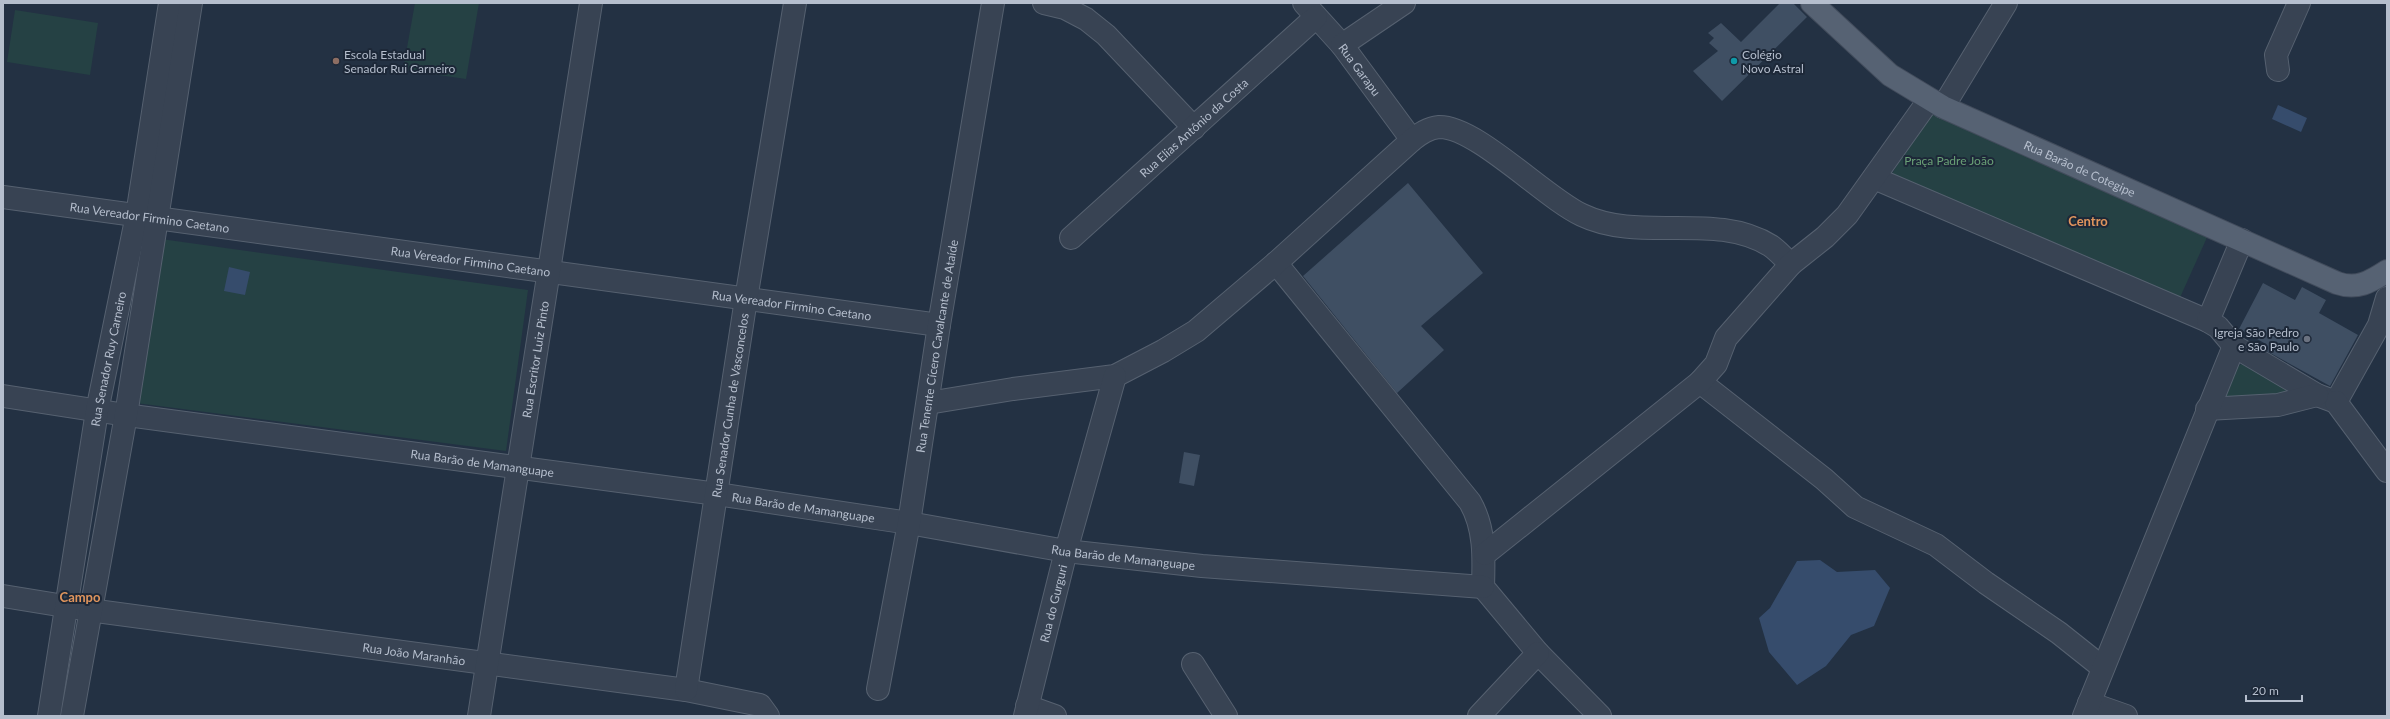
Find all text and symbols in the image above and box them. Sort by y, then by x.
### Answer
street label: Rua Garapu [1336,40,1384,99]
place label: Escola Estadual Senador Rui Carneiro [344,47,455,76]
place label: Colégio Novo Astral [1742,47,1804,76]
marker: Escola Estadual Senador Rui Carneiro [331,56,341,66]
marker: Colégio Novo Astral [1729,56,1739,66]
street label: Rua Elias Antônio da Costa [1136,75,1251,180]
street label: Rua Barão de Cotegipe [2022,137,2138,200]
park label: Praça Padre João [1904,153,1994,168]
street label: Rua Vereador Firmino Caetano [69,199,231,235]
district label: Centro [2068,213,2108,229]
street label: Rua Tenente Cícero Cavalcante de Ataíde [912,238,961,454]
street label: Rua Vereador Firmino Caetano [390,243,552,279]
street label: Rua Vereador Firmino Caetano [711,287,873,323]
street label: Rua Senador Ruy Carneiro [87,290,129,427]
street label: Rua Escritor Luiz Pinto [518,300,552,419]
street label: Rua Senador Cunha de Vasconcelos [708,312,751,499]
place label: Igreja São Pedro e São Paulo [2214,325,2299,354]
marker: Igreja São Pedro e São Paulo [2302,334,2312,344]
street label: Rua Barão de Mamanguape [410,446,555,480]
street label: Rua Barão de Mamanguape [731,489,876,525]
street label: Rua Barão de Mamanguape [1050,541,1196,573]
street label: Rua do Gurguri [1036,563,1070,644]
district label: Campo [60,589,101,605]
street label: Rua João Maranhão [362,639,466,668]
scale bar [2246,677,2302,703]
text: 20 m [2252,683,2279,698]

